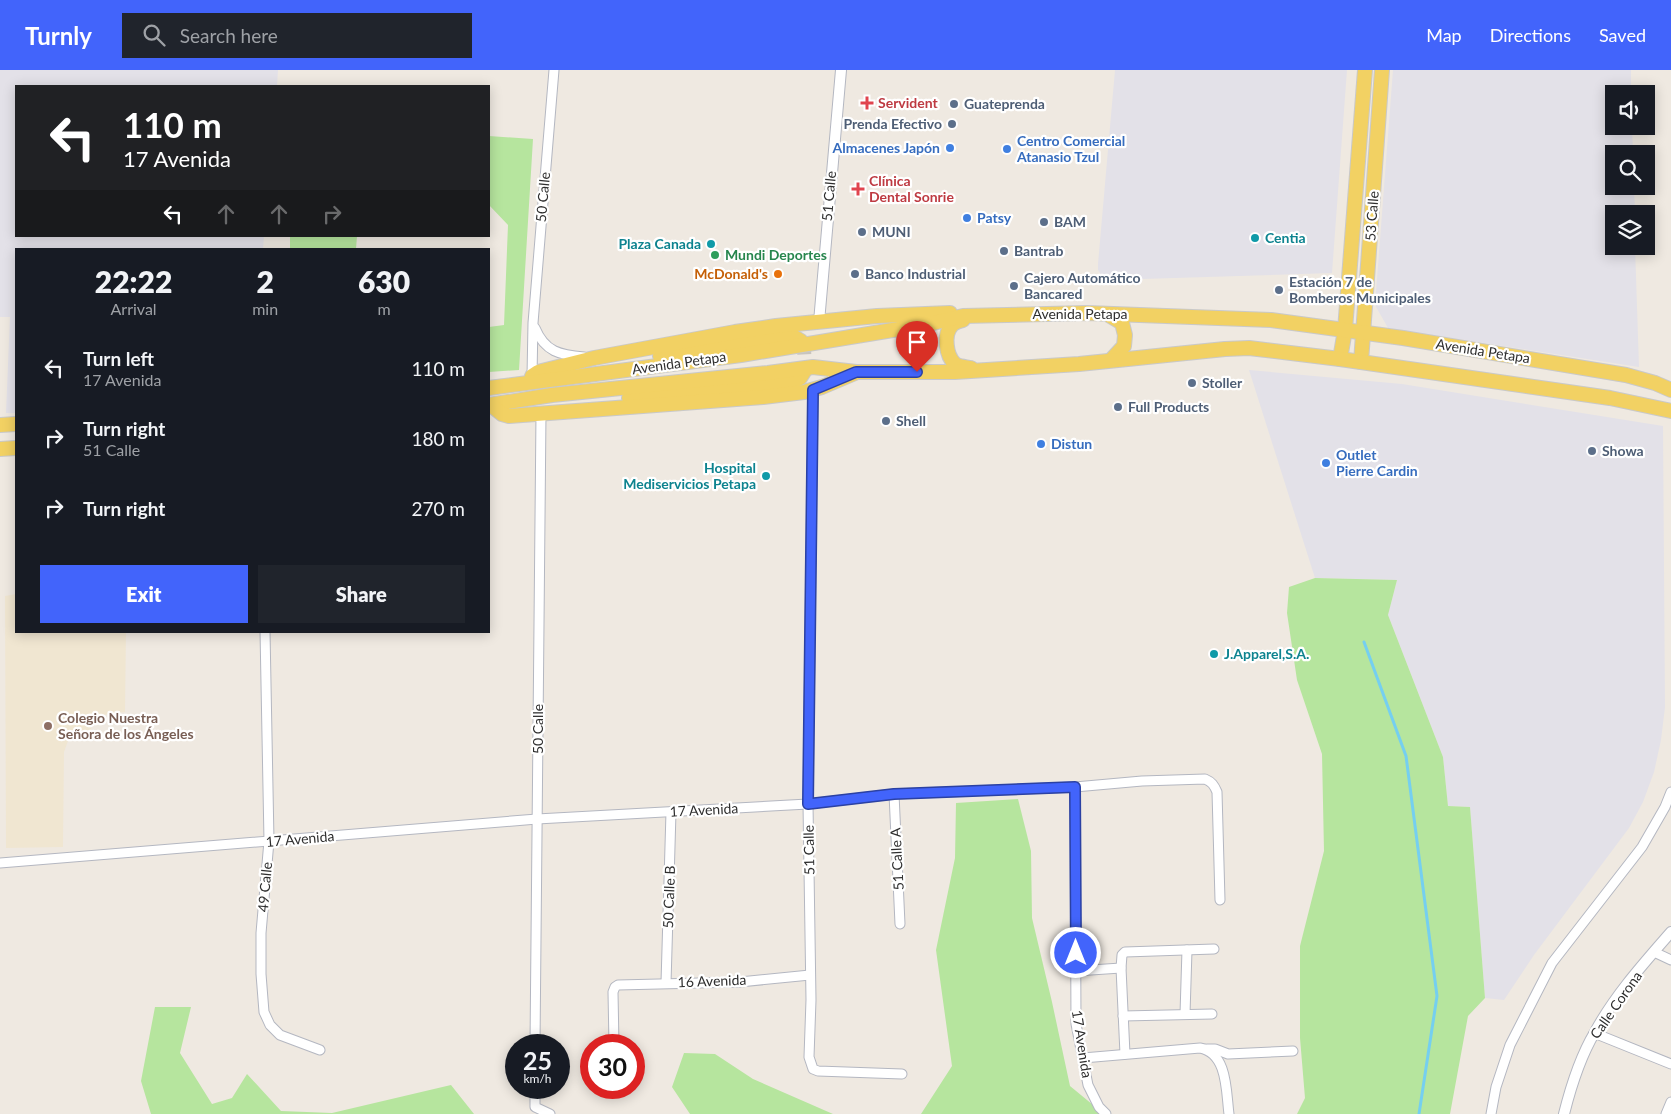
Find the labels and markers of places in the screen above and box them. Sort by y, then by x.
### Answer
place label: Servident [878,94,939,111]
place label: Guateprenda [964,95,1045,112]
marker: Servident [860,96,874,110]
marker: Guateprenda [948,98,960,110]
place label: Prenda Efectivo [844,115,942,132]
marker: Prenda Efectivo [946,118,958,130]
place label: Centro Comercial Atanasio Tzul [1016,132,1125,165]
place label: Almacenes Japón [832,139,940,156]
marker: Almacenes Japón [944,142,956,154]
marker: Centro Comercial Atanasio Tzul [1001,143,1013,155]
place label: Clínica Dental Sonrie [869,172,954,205]
marker: Clínica Dental Sonrie [851,182,865,196]
place label: Patsy [977,209,1012,226]
marker: Patsy [961,212,973,224]
place label: BAM [1054,213,1086,230]
marker: BAM [1038,216,1050,228]
place label: MUNI [872,223,911,240]
marker: MUNI [856,226,868,238]
place label: Centia [1265,229,1306,246]
marker: Centia [1249,232,1261,244]
place label: Plaza Canada [618,235,701,252]
marker: Plaza Canada [705,238,717,250]
place label: Bantrab [1014,242,1063,259]
marker: Bantrab [998,245,1010,257]
place label: Mundi Deportes [725,246,827,263]
marker: Mundi Deportes [709,249,721,261]
place label: McDonald's [694,265,768,282]
place label: Banco Industrial [865,265,966,282]
marker: McDonald's [772,268,784,280]
marker: Banco Industrial [849,268,861,280]
place label: Cajero Automático Bancared [1024,269,1140,302]
place label: Estación 7 de Bomberos Municipales [1289,273,1431,306]
marker: Cajero Automático Bancared [1008,280,1020,292]
marker: Estación 7 de Bomberos Municipales [1273,284,1285,296]
pin [896,321,938,372]
place label: Stoller [1202,374,1243,391]
marker: Stoller [1186,377,1198,389]
place label: Full Products [1128,398,1209,415]
marker: Full Products [1112,401,1124,413]
place label: Shell [896,412,926,429]
marker: Shell [880,415,892,427]
place label: Distun [1051,435,1092,452]
marker: Distun [1035,438,1047,450]
place label: Showa [1602,442,1644,459]
marker: Showa [1586,445,1598,457]
place label: Outlet Pierre Cardin [1336,446,1418,479]
marker: Outlet Pierre Cardin [1320,457,1332,469]
place label: Hospital Mediservicios Petapa [623,459,756,492]
marker: Hospital Mediservicios Petapa [760,470,772,482]
place label: J.Apparel,S.A. [1224,645,1309,662]
marker: J.Apparel,S.A. [1208,648,1220,660]
place label: Colegio Nuestra Señora de los Ángeles [58,709,194,742]
marker: Colegio Nuestra Señora de los Ángeles [42,720,54,732]

